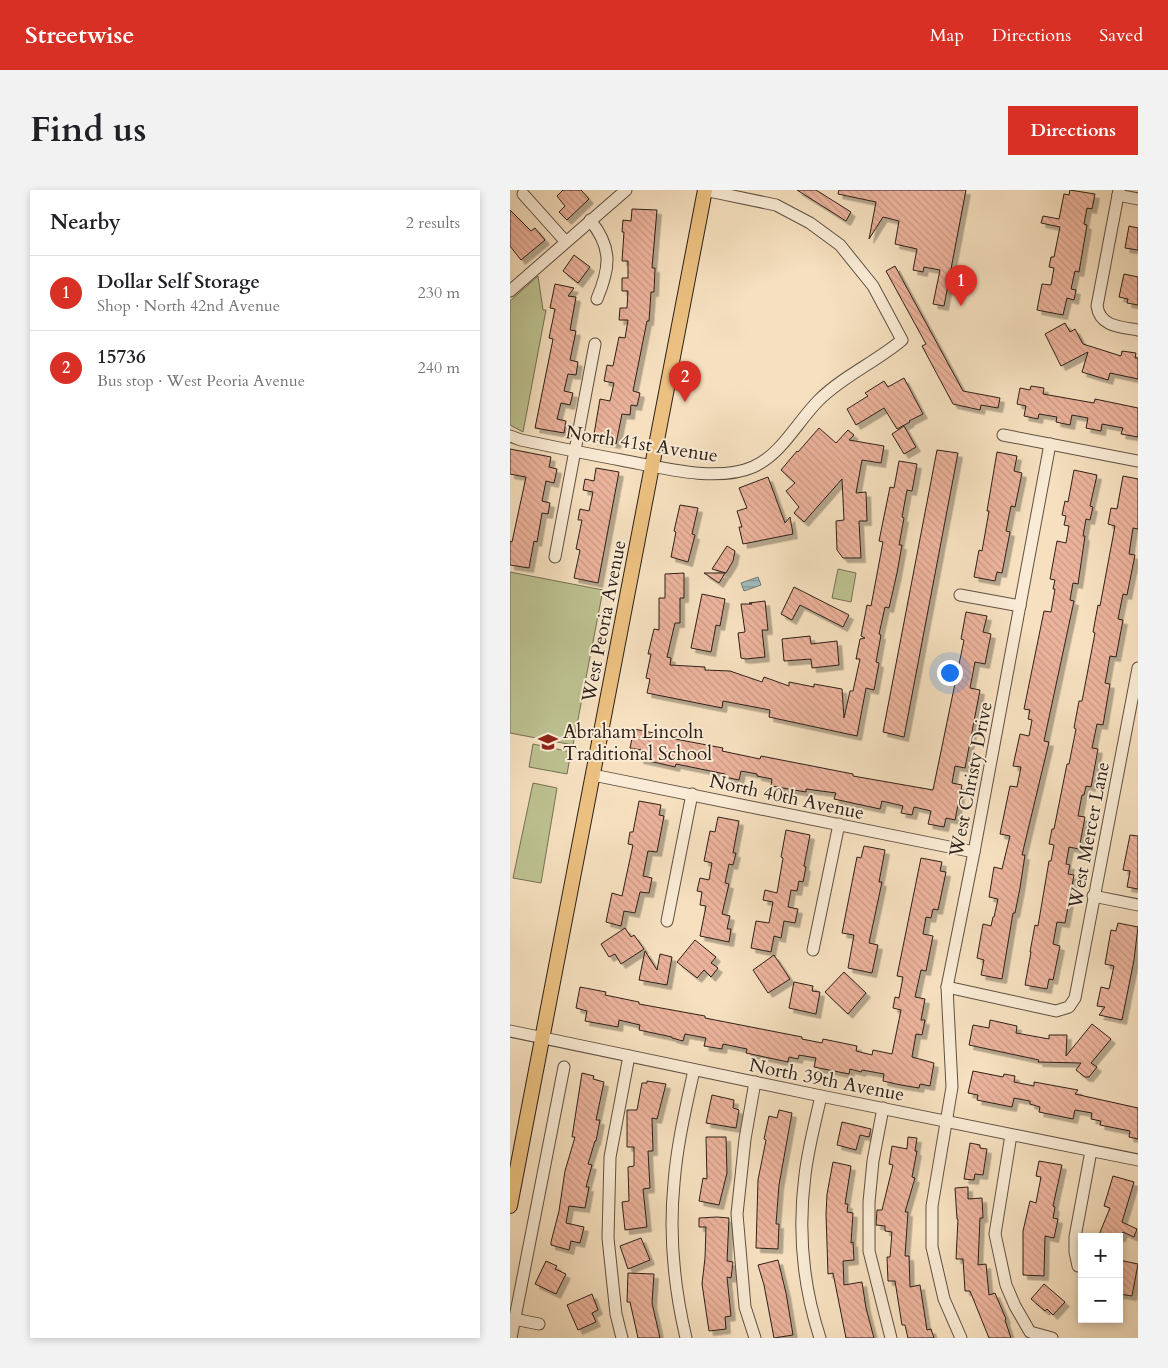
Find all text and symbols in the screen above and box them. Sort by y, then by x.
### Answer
text: Streetwise [25,19,134,52]
text: Map [930,23,964,48]
text: Directions [992,23,1071,48]
text: Saved [1099,23,1143,48]
text: Find us [30,106,146,154]
button: Directions [1008,106,1138,155]
text: Nearby [50,208,121,237]
text: 2 results [406,212,460,234]
pin: 1 [945,265,977,306]
text: Dollar Self Storage [97,269,260,295]
text: 1 [62,282,70,304]
text: 230 m [418,282,460,304]
text: Shop · North 42nd Avenue [97,295,280,317]
text: 15736 [97,344,146,370]
text: 2 [62,357,70,379]
text: 240 m [418,357,460,379]
pin: 2 [669,361,701,402]
text: Bus stop · West Peoria Avenue [97,370,305,392]
street label: North 41st Avenue [564,419,720,469]
street label: West Peoria Avenue [575,538,632,705]
your location [937,660,963,686]
street label: West Christy Drive [943,699,999,860]
place label: Abraham Lincoln Traditional School [563,719,712,767]
school or university icon: Abraham Lincoln Traditional School [537,731,559,753]
street label: West Mercer Lane [1062,760,1116,912]
street label: North 40th Avenue [707,768,867,826]
street label: North 39th Avenue [747,1052,907,1108]
map controls [1078,1233,1123,1323]
button: + [1078,1233,1123,1278]
button: − [1078,1278,1123,1323]

